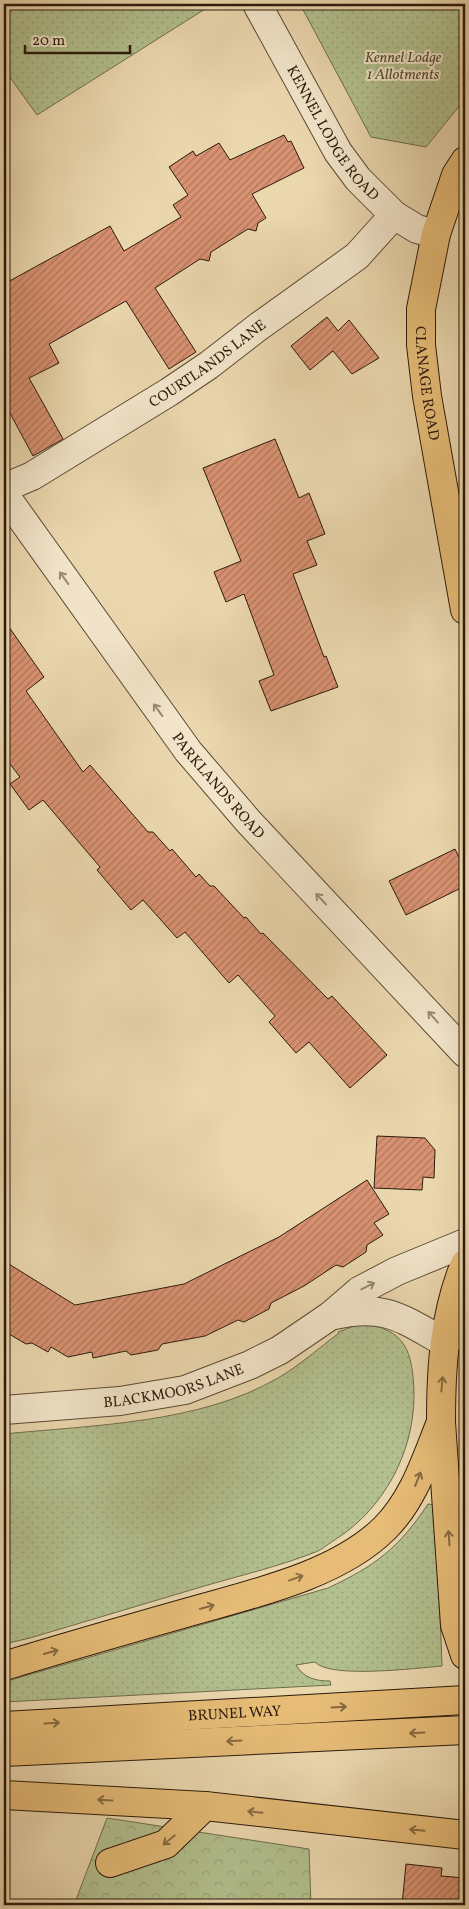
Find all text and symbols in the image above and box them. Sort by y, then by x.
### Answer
scale bar [25,22,130,54]
text: 20 m [32,31,65,52]
park label: Kennel Lodge 1 Allotments [365,48,442,86]
street label: KENNEL LODGE ROAD [281,62,383,206]
street label: COURTLANDS LANE [146,315,271,414]
street label: CLANAGE ROAD [409,326,444,442]
one-way arrow [59,571,69,585]
one-way arrow [153,703,163,717]
street label: PARKLANDS ROAD [166,729,269,844]
one-way arrow [315,892,327,905]
one-way arrow [427,1010,439,1023]
one-way arrow [360,1281,375,1291]
street label: BLACKMOORS LANE [103,1359,247,1414]
one-way arrow [437,1376,447,1392]
one-way arrow [414,1471,423,1487]
one-way arrow [444,1530,454,1546]
one-way arrow [288,1573,304,1582]
one-way arrow [198,1601,214,1611]
one-way arrow [42,1647,58,1657]
street label: BRUNEL WAY [188,1701,282,1728]
one-way arrow [331,1703,347,1712]
one-way arrow [44,1719,60,1728]
one-way arrow [409,1728,425,1737]
one-way arrow [226,1737,242,1746]
one-way arrow [97,1795,113,1804]
one-way arrow [248,1807,264,1817]
one-way arrow [409,1825,425,1835]
one-way arrow [163,1834,176,1845]

